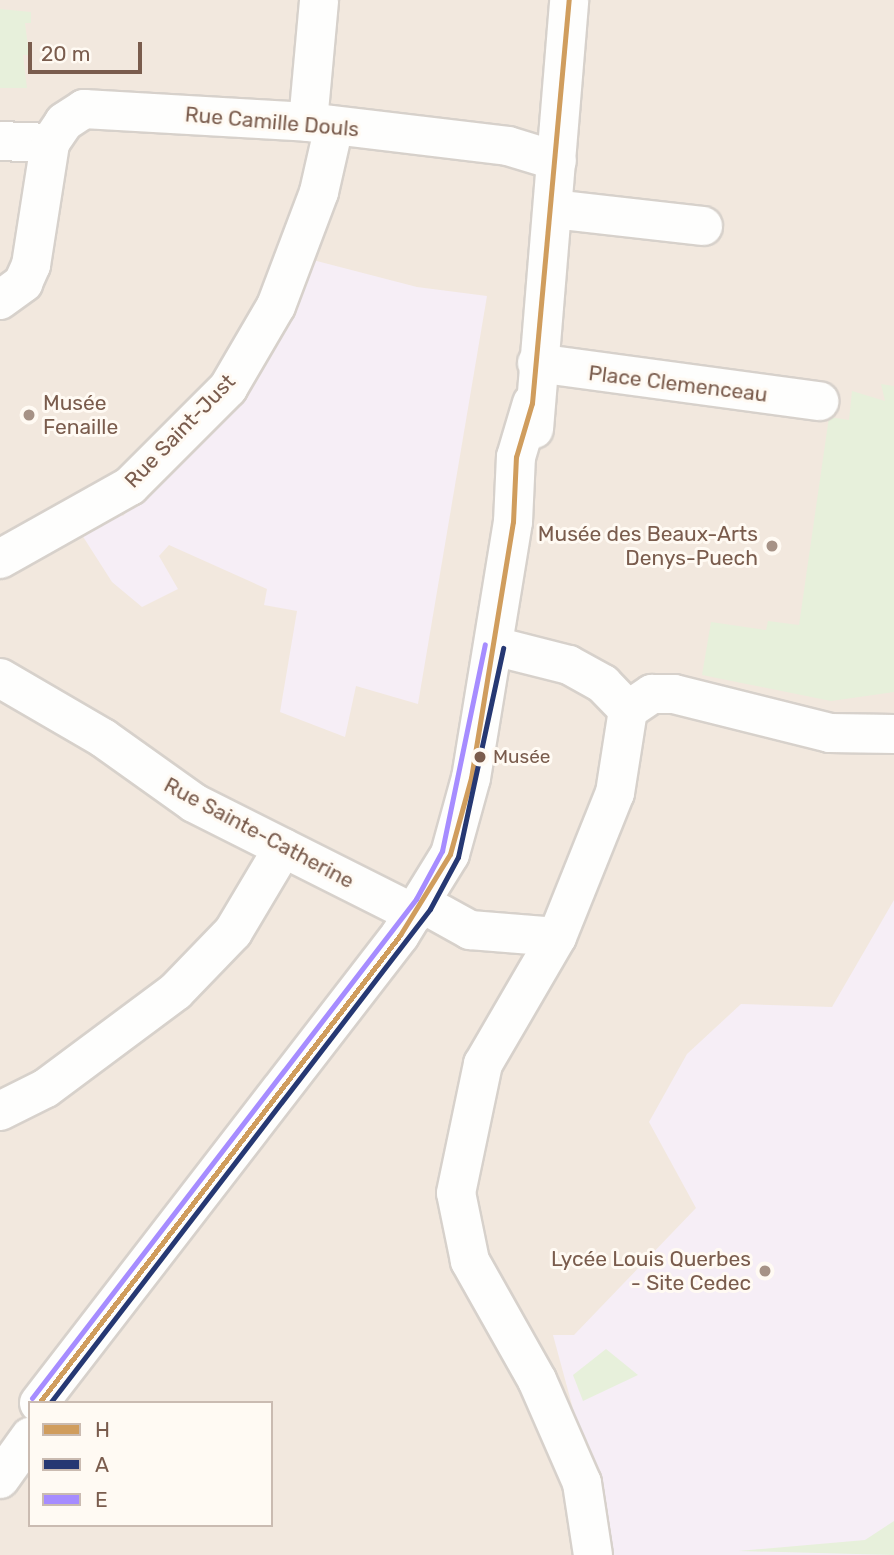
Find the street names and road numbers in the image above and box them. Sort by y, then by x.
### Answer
street label: Rue Camille Douls [184,102,360,142]
street label: Place Clemenceau [587,361,769,407]
street label: Rue Saint-Just [119,369,241,493]
street label: Rue Sainte-Catherine [160,772,358,894]

